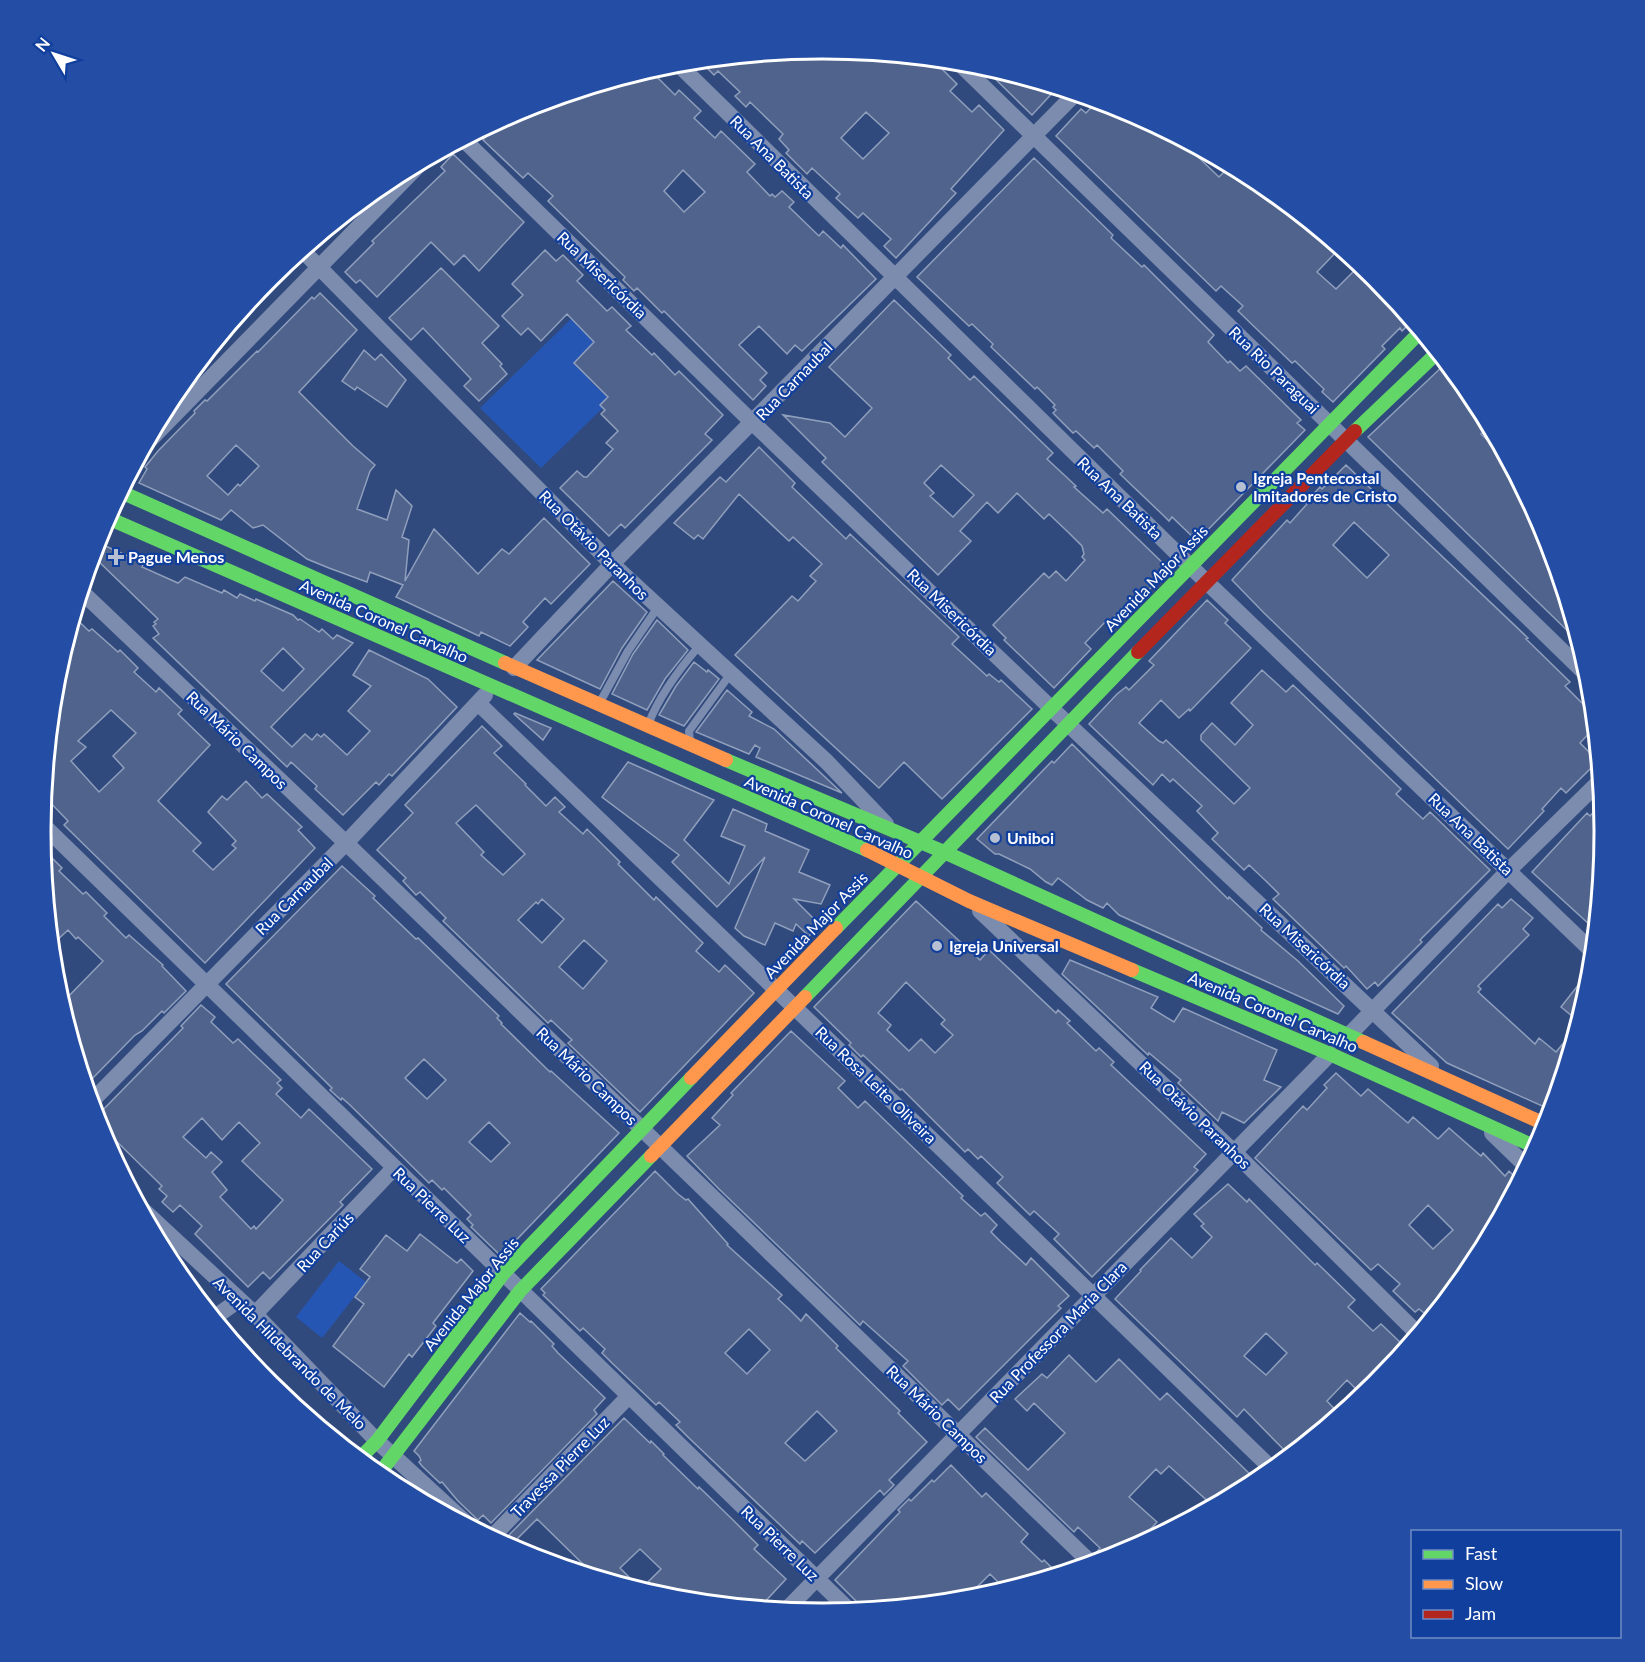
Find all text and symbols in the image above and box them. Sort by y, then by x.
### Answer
north arrow [24,24,84,84]
text: N [31,33,53,55]
street label: Rua Ana Batista [727,111,818,202]
street label: Rua Misericórdia [554,227,651,322]
street label: Rua Rio Paraguai [1225,322,1323,417]
street label: Rua Carnaubal [752,338,836,424]
street label: Rua Ana Batista [1074,452,1167,543]
place label: Igreja Pentecostal Imitadores de Cristo [1253,468,1397,505]
marker: Igreja Pentecostal Imitadores de Cristo [1234,480,1248,494]
street label: Rua Otávio Paranhos [536,486,653,603]
street label: Avenida Major Assis [1100,520,1211,635]
place label: Pague Menos [128,547,224,566]
marker: Pague Menos [109,550,123,564]
street label: Rua Misericórdia [904,564,1001,659]
street label: Avenida Coronel Carvalho [297,575,471,666]
street label: Rua Mário Campos [183,687,292,793]
street label: Avenida Coronel Carvalho [742,771,916,862]
street label: Rua Ana Batista [1425,788,1518,879]
place label: Uniboi [1007,828,1054,847]
marker: Uniboi [988,831,1002,845]
street label: Rua Carnaubal [251,853,336,938]
street label: Avenida Major Assis [760,867,871,982]
street label: Rua Misericórdia [1256,899,1355,993]
place label: Igreja Universal [949,936,1059,955]
marker: Igreja Universal [930,939,944,953]
street label: Avenida Coronel Carvalho [1186,967,1361,1056]
street label: Rua Rosa Leite Oliveira [812,1022,941,1147]
street label: Rua Mário Campos [533,1023,642,1129]
street label: Rua Otávio Paranhos [1136,1057,1255,1173]
street label: Rua Pierre Luz [390,1163,475,1246]
street label: Rua Cariús [292,1208,357,1276]
street label: Avenida Major Assis [419,1233,522,1354]
street label: Rua Professora Maria Clara [985,1257,1130,1406]
street label: Avenida Hildebrando de Melo [210,1272,371,1433]
street label: Rua Mário Campos [883,1361,992,1467]
street label: Travessa Pierre Luz [507,1412,613,1521]
street label: Rua Pierre Luz [738,1501,823,1584]
legend [1411,1530,1621,1638]
text: Fast [1465,1542,1498,1564]
text: Slow [1465,1572,1503,1594]
text: Jam [1465,1602,1496,1624]

